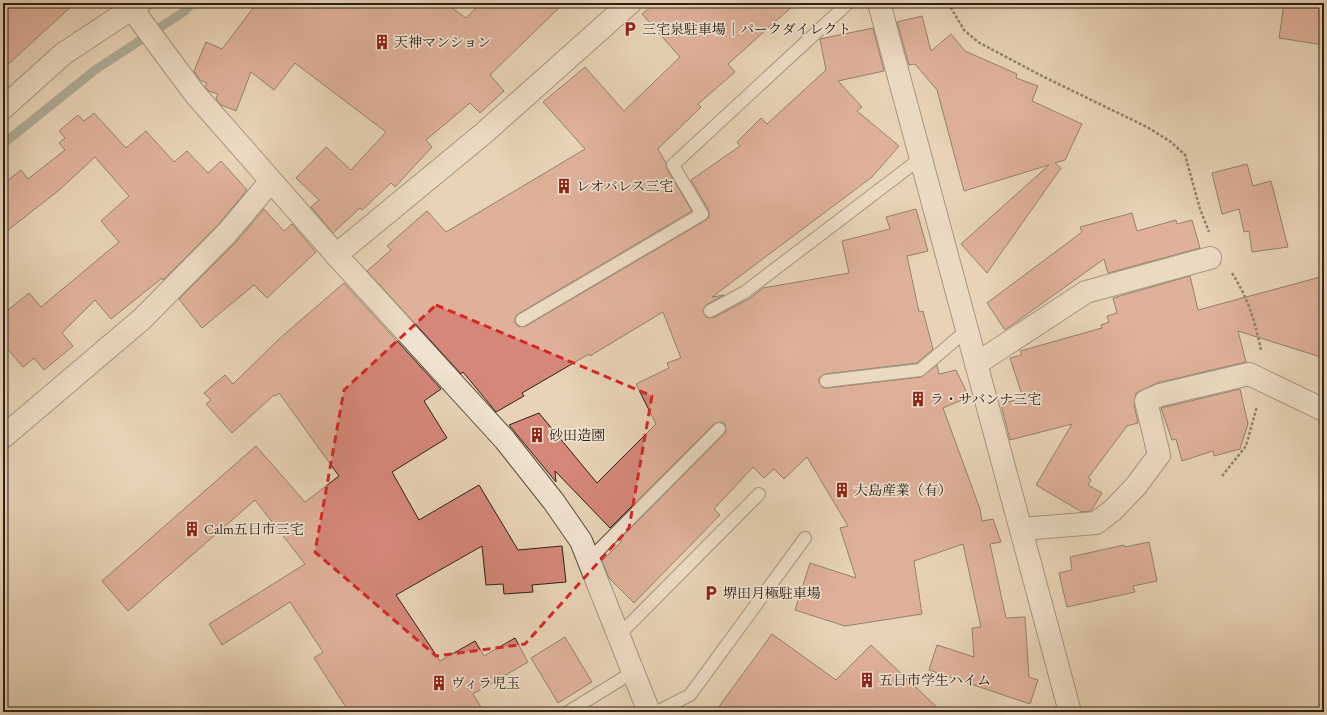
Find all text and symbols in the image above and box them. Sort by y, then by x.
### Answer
parking icon: 三宅泉駐車場｜パークダイレクト [621,20,639,38]
place label: 三宅泉駐車場｜パークダイレクト [642,20,851,38]
building icon: 天神マンション [373,33,391,51]
place label: 天神マンション [394,33,491,51]
building icon: レオパレス三宅 [555,177,573,195]
place label: レオパレス三宅 [576,177,673,195]
building icon: ラ・サバンナ三宅 [909,390,927,408]
place label: ラ・サバンナ三宅 [930,390,1041,408]
building icon: 砂田造園 [528,426,546,444]
place label: 砂田造園 [549,426,605,444]
building icon: 大島産業（有） [833,481,851,499]
place label: 大島産業（有） [854,481,952,499]
building icon: Calm五日市三宅 [183,520,201,538]
place label: Calm五日市三宅 [204,520,304,538]
parking icon: 堺田月極駐車場 [702,584,720,602]
place label: 堺田月極駐車場 [723,584,821,602]
building icon: 五日市学生ハイム [858,671,876,689]
place label: 五日市学生ハイム [879,671,991,689]
building icon: ヴィラ児玉 [430,674,448,692]
place label: ヴィラ児玉 [451,674,520,692]

